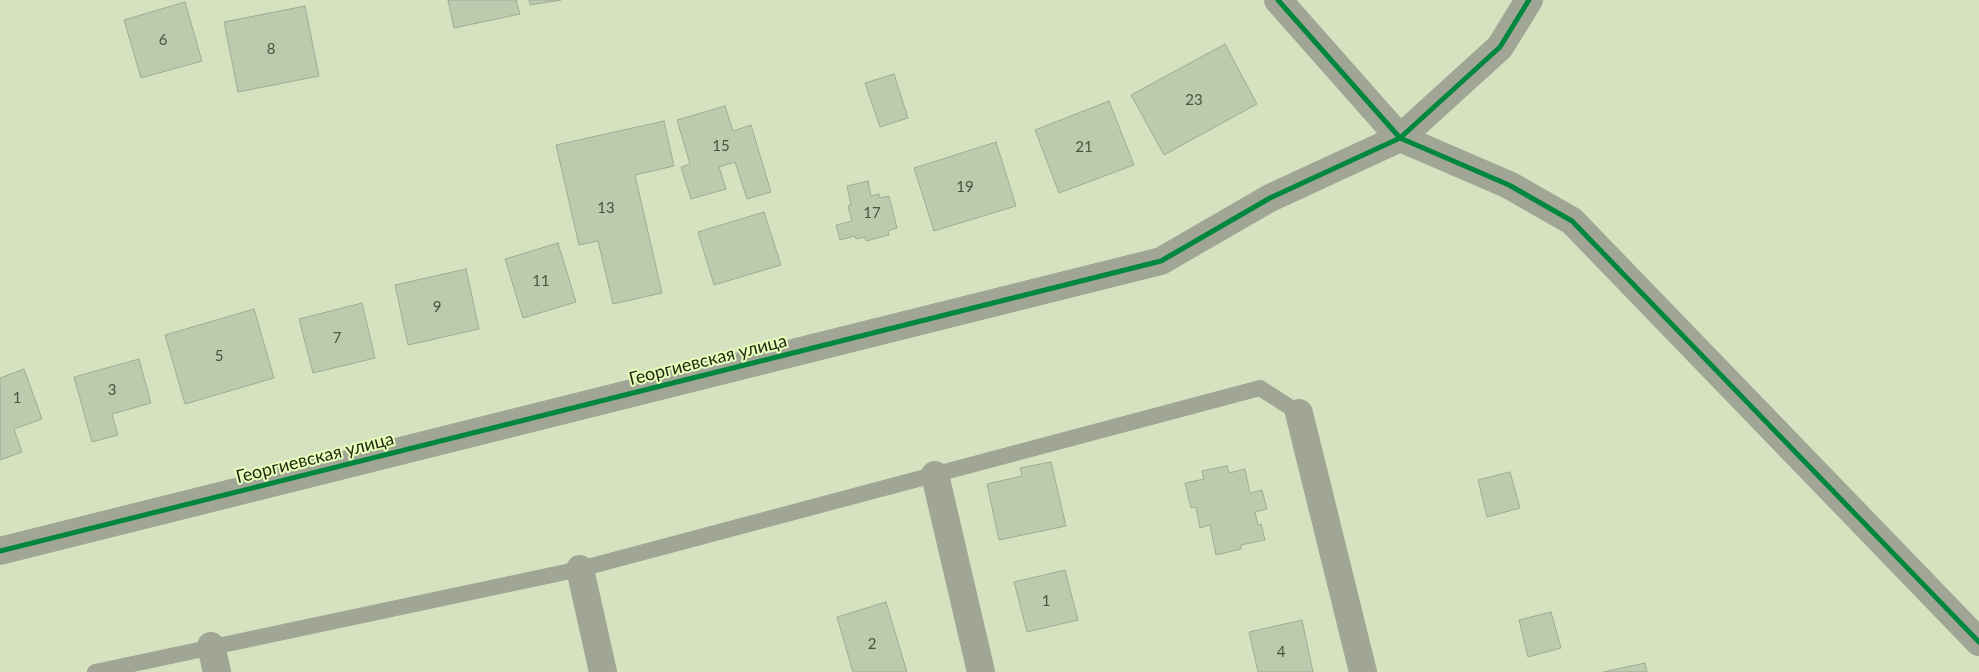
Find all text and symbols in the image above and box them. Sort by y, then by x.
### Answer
house number: 6 [159,31,167,49]
house number: 8 [267,40,275,58]
house number: 23 [1185,91,1203,109]
house number: 15 [712,137,730,155]
house number: 21 [1075,138,1093,156]
house number: 19 [956,178,974,196]
house number: 13 [597,199,615,217]
house number: 17 [863,204,881,222]
house number: 11 [532,272,550,290]
house number: 9 [433,298,441,316]
house number: 7 [333,329,341,347]
street label: Георгиевская улица [627,330,789,390]
house number: 5 [215,347,223,365]
house number: 3 [108,381,116,399]
house number: 1 [13,389,21,407]
street label: Георгиевская улица [234,428,396,488]
house number: 1 [1042,592,1050,610]
house number: 2 [868,635,876,653]
house number: 4 [1277,643,1285,661]

